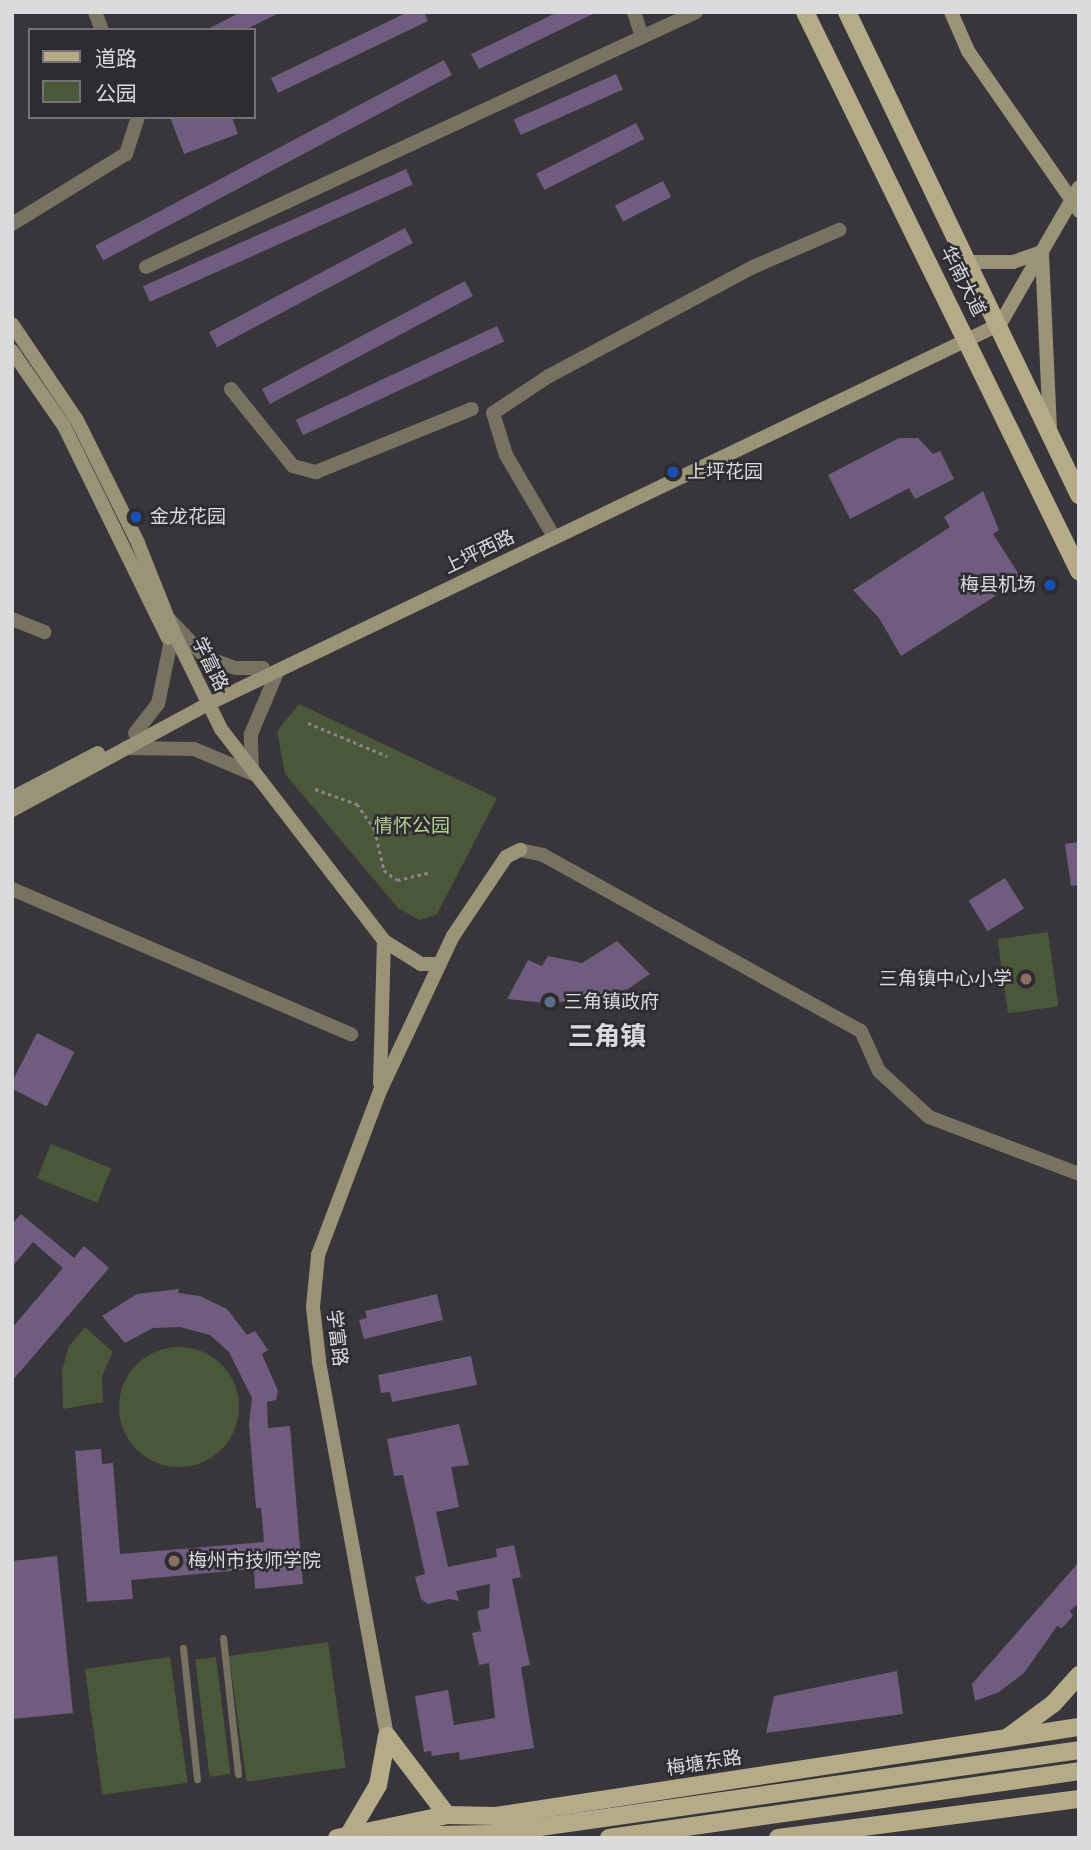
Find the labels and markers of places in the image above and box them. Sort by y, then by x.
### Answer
place label: 上坪花园 [687,461,763,483]
marker: 上坪花园 [665,464,681,480]
place label: 金龙花园 [150,506,226,528]
marker: 金龙花园 [128,509,144,525]
place label: 梅县机场 [960,574,1036,596]
marker: 梅县机场 [1042,577,1058,593]
place label: 三角镇中心小学 [879,968,1012,990]
marker: 三角镇中心小学 [1018,971,1034,987]
place label: 三角镇政府 [564,991,659,1013]
marker: 三角镇政府 [542,994,558,1010]
place label: 梅州市技师学院 [188,1550,321,1572]
marker: 梅州市技师学院 [166,1553,182,1569]

